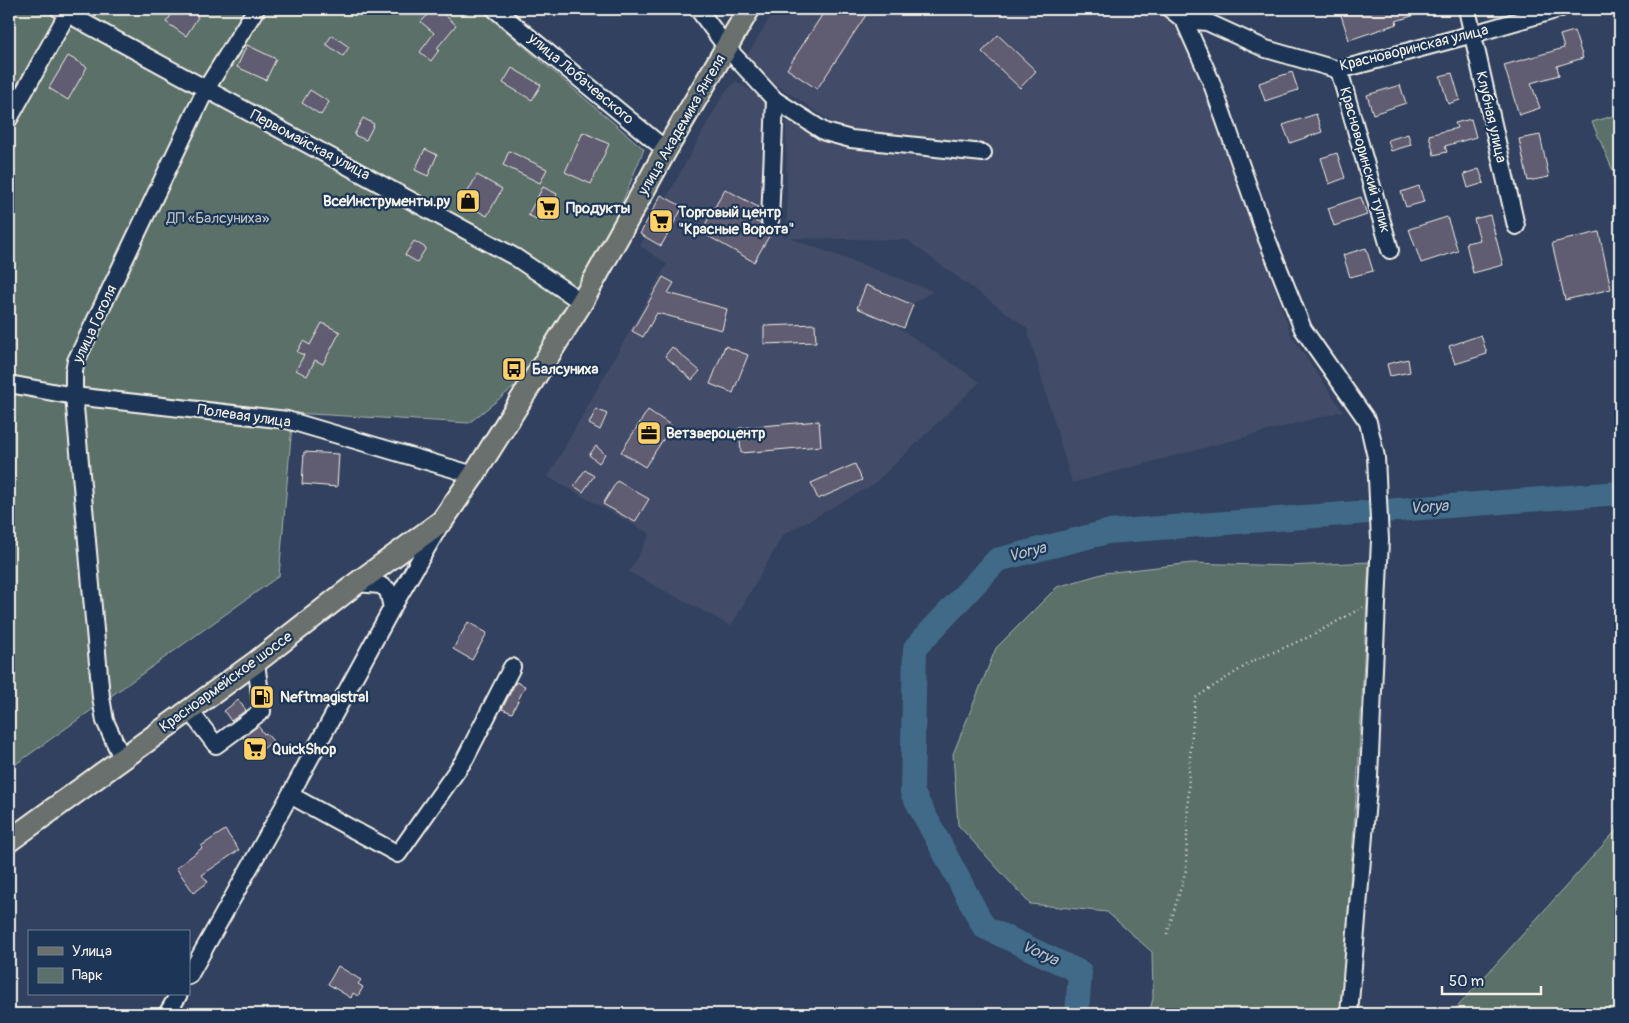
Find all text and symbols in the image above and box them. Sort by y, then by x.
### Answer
street label: Красноворинская улица [1338,20,1490,76]
street label: улица Лобачевского [523,29,638,129]
street label: улица Академика Янгеля [633,51,730,200]
street label: Клубная улица [1471,69,1511,165]
street label: Красноворинский тупик [1335,85,1395,235]
street label: Первомайская улица [247,105,373,185]
shop icon: ВсеИнструменты.ру [455,188,481,214]
place label: ВсеИнструменты.ру [323,192,451,211]
supermarket icon: Продукты [535,195,561,221]
place label: Продукты [566,199,631,218]
place label: Торговый центр "Красные Ворота" [677,203,794,239]
supermarket icon: Торговый центр "Красные Ворота" [648,208,674,234]
park label: ДП «Балсуниха» [166,209,270,228]
street label: улица Гоголя [68,282,121,367]
bus stop icon: Балсуниха [501,356,527,382]
place label: Балсуниха [532,360,599,379]
street label: Полевая улица [196,400,292,432]
office icon: Ветзвероцентр [636,420,662,446]
place label: Ветзвероцентр [666,424,765,443]
water label: Vorya [1409,496,1450,518]
water label: Vorya [1006,537,1049,566]
street label: Красноармейское шоссе [156,627,297,737]
fuel station icon: Neftmagistral [249,684,275,710]
place label: Neftmagistral [280,688,369,707]
supermarket icon: QuickShop [242,736,268,762]
place label: QuickShop [272,740,336,759]
legend [28,930,190,996]
water label: Vorya [1018,936,1063,971]
text: Улица [72,942,112,961]
scale bar [1442,963,1540,995]
text: Парк [72,966,103,985]
text: 50 m [1449,972,1484,991]

